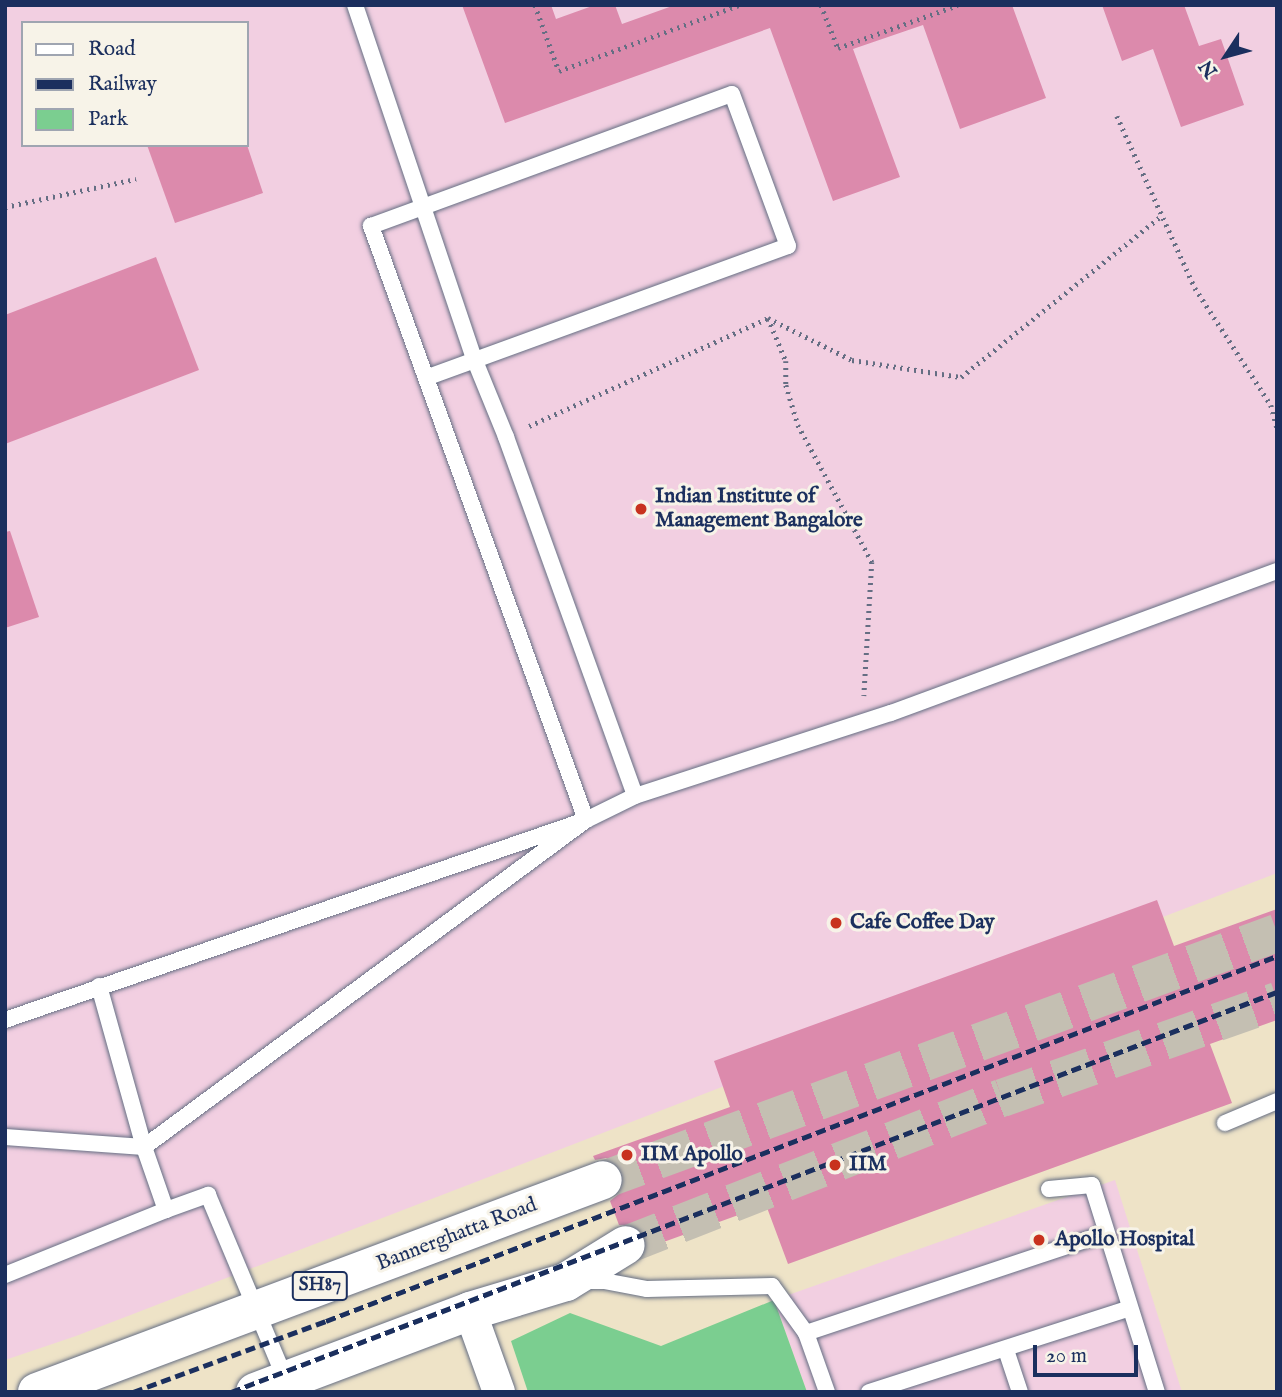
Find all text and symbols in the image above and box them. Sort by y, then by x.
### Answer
legend [21,21,248,147]
north arrow [1191,21,1261,91]
text: Road [88,36,135,63]
text: N [1194,55,1224,82]
text: Railway [88,71,157,98]
text: Park [88,106,128,133]
place label: Indian Institute of Management Bangalore [655,484,863,534]
marker: Indian Institute of Management Bangalore [633,501,649,517]
place label: Cafe Coffee Day [850,910,995,936]
marker: Cafe Coffee Day [828,915,844,931]
place label: IIM Apollo [641,1142,743,1168]
marker: IIM Apollo [619,1147,635,1163]
place label: IIM [849,1152,887,1178]
marker: IIM [827,1157,843,1173]
street label: Bannerghatta Road [373,1193,541,1277]
place label: Apollo Hospital [1055,1227,1194,1253]
marker: Apollo Hospital [1029,1230,1049,1250]
road number: SH87 [290,1270,350,1302]
scale bar [1037,1330,1142,1374]
text: 20 m [1046,1343,1087,1370]

